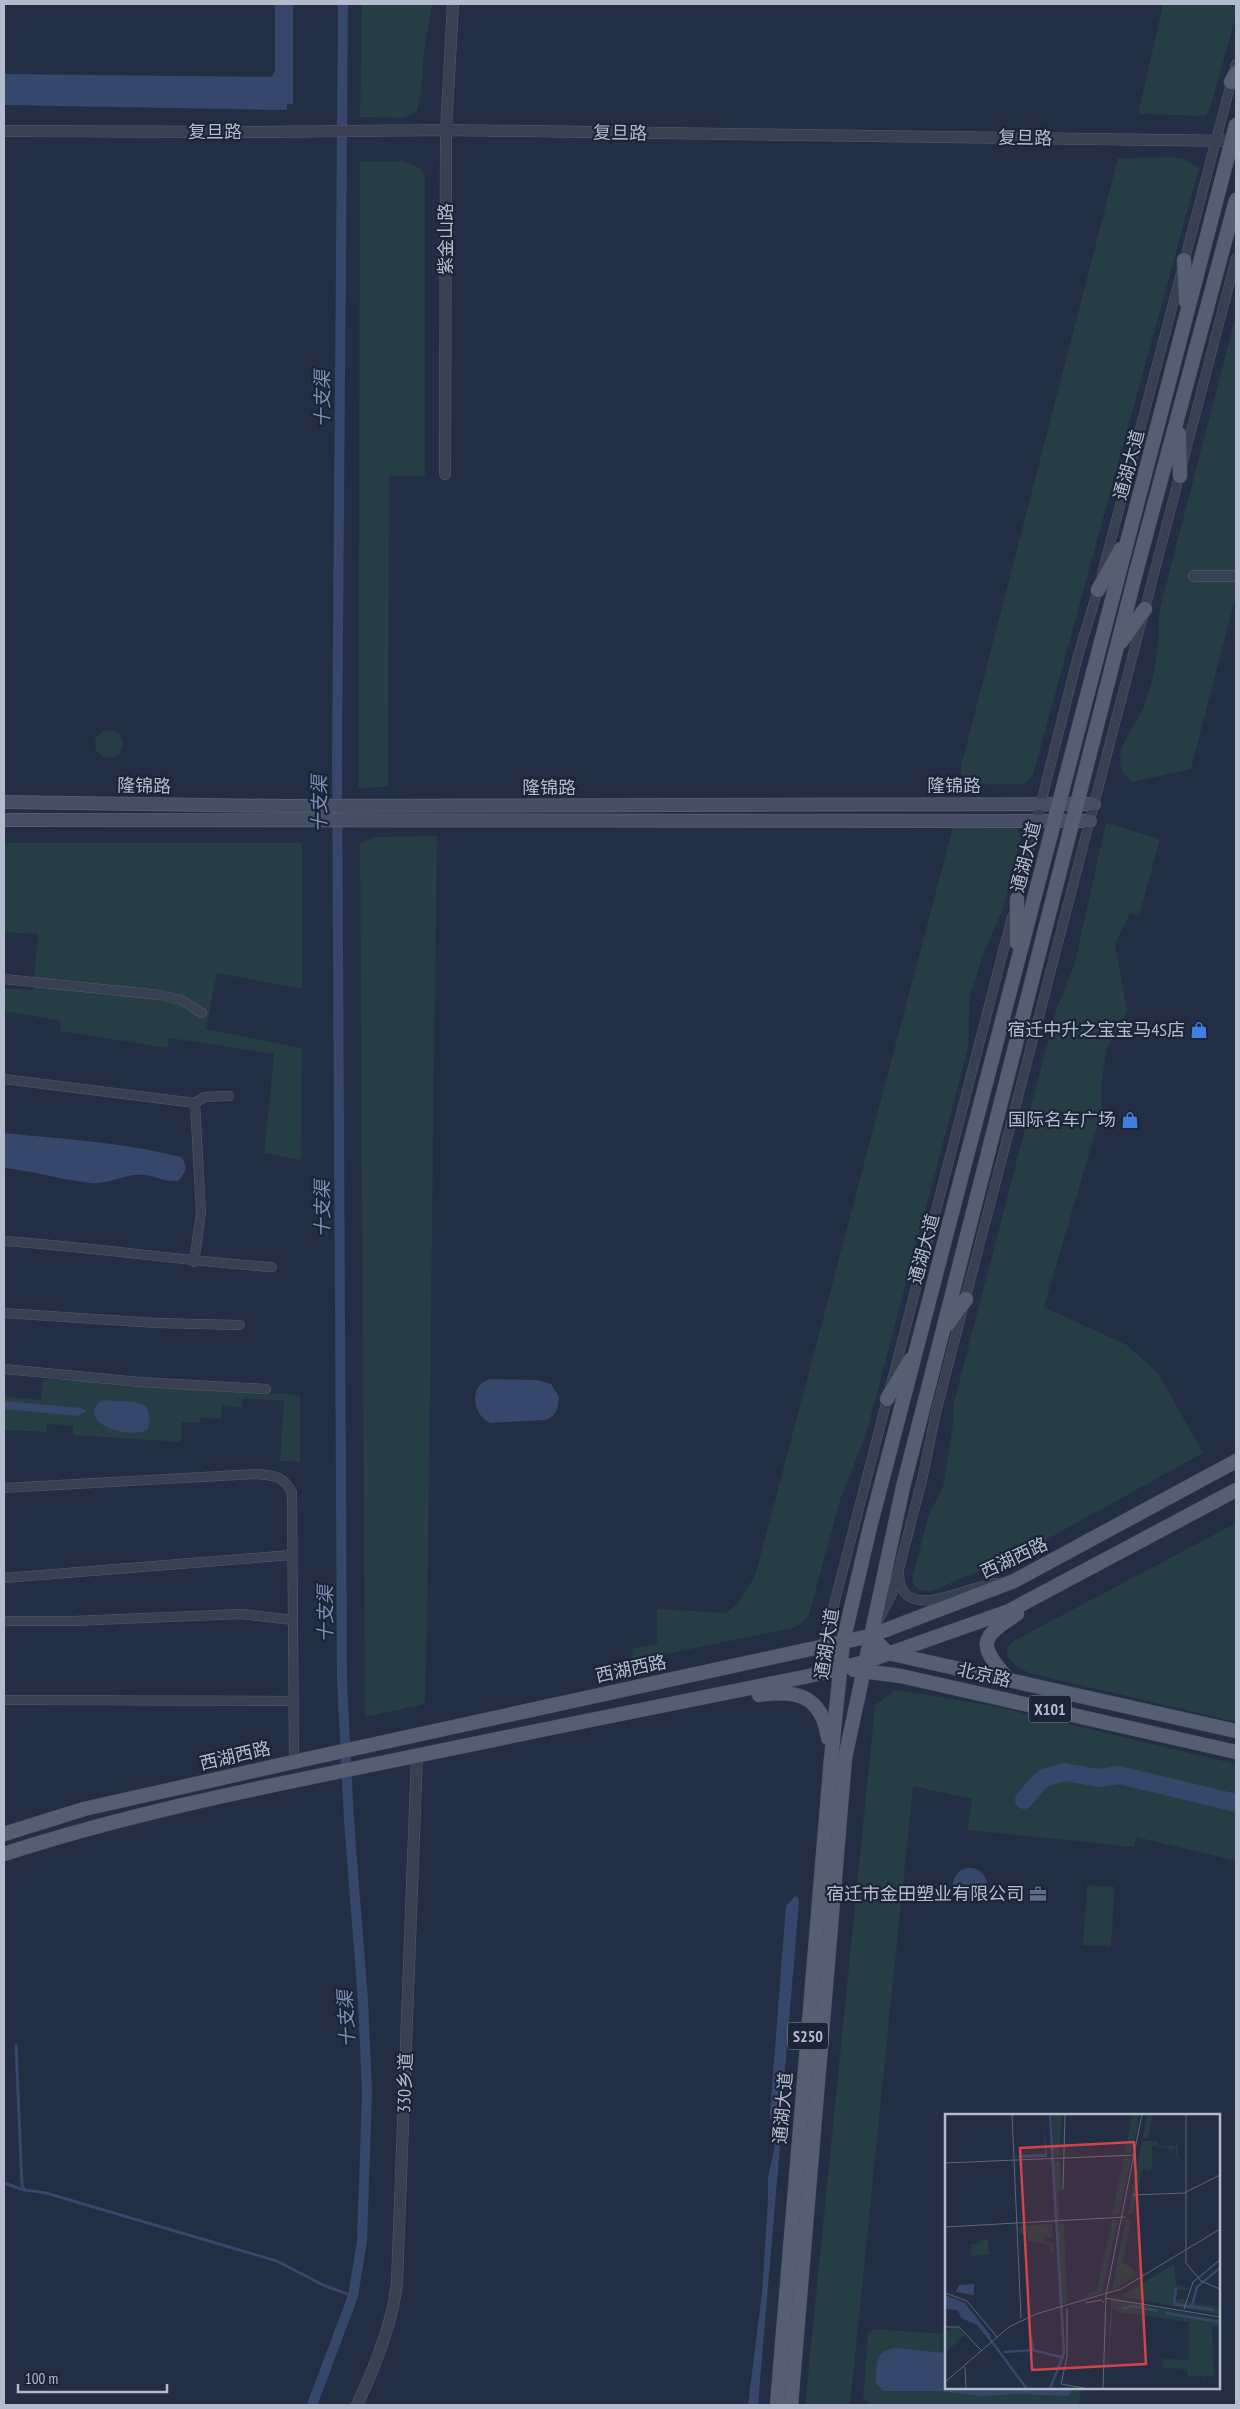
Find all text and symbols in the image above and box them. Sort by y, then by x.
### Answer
street label: 复旦路 [188,120,242,143]
street label: 复旦路 [593,121,647,144]
street label: 复旦路 [998,126,1052,149]
street label: 紫金山路 [434,203,457,275]
water label: 十支渠 [310,368,334,428]
street label: 通湖大道 [1108,427,1149,503]
water label: 十支渠 [307,773,331,833]
street label: 隆锦路 [117,774,171,797]
street label: 隆锦路 [927,774,981,797]
street label: 隆锦路 [522,776,576,799]
street label: 通湖大道 [1006,819,1045,895]
place label: 宿迁中升之宝宝马4S店 [1007,1018,1185,1041]
shop icon: 宿迁中升之宝宝马4S店 [1189,1020,1209,1040]
place label: 国际名车广场 [1008,1108,1116,1131]
shop icon: 国际名车广场 [1120,1110,1140,1130]
water label: 十支渠 [310,1178,334,1238]
street label: 通湖大道 [903,1211,944,1287]
street label: 西湖西路 [976,1532,1051,1583]
water label: 十支渠 [313,1583,337,1643]
street label: 通湖大道 [810,1607,843,1681]
street label: 西湖西路 [593,1650,669,1687]
street label: 北京路 [955,1657,1013,1692]
road number: X101 [1029,1696,1071,1722]
street label: 西湖西路 [197,1736,273,1775]
place label: 宿迁市金田塑业有限公司 [826,1882,1024,1905]
office icon: 宿迁市金田塑业有限公司 [1028,1884,1048,1904]
water label: 十支渠 [332,1987,359,2048]
road number: S250 [788,2022,828,2050]
street label: 330乡道 [392,2052,417,2114]
street label: 通湖大道 [768,2071,797,2145]
inset map [945,2114,1220,2389]
scale bar [18,2362,166,2394]
text: 100 m [25,2369,58,2388]

